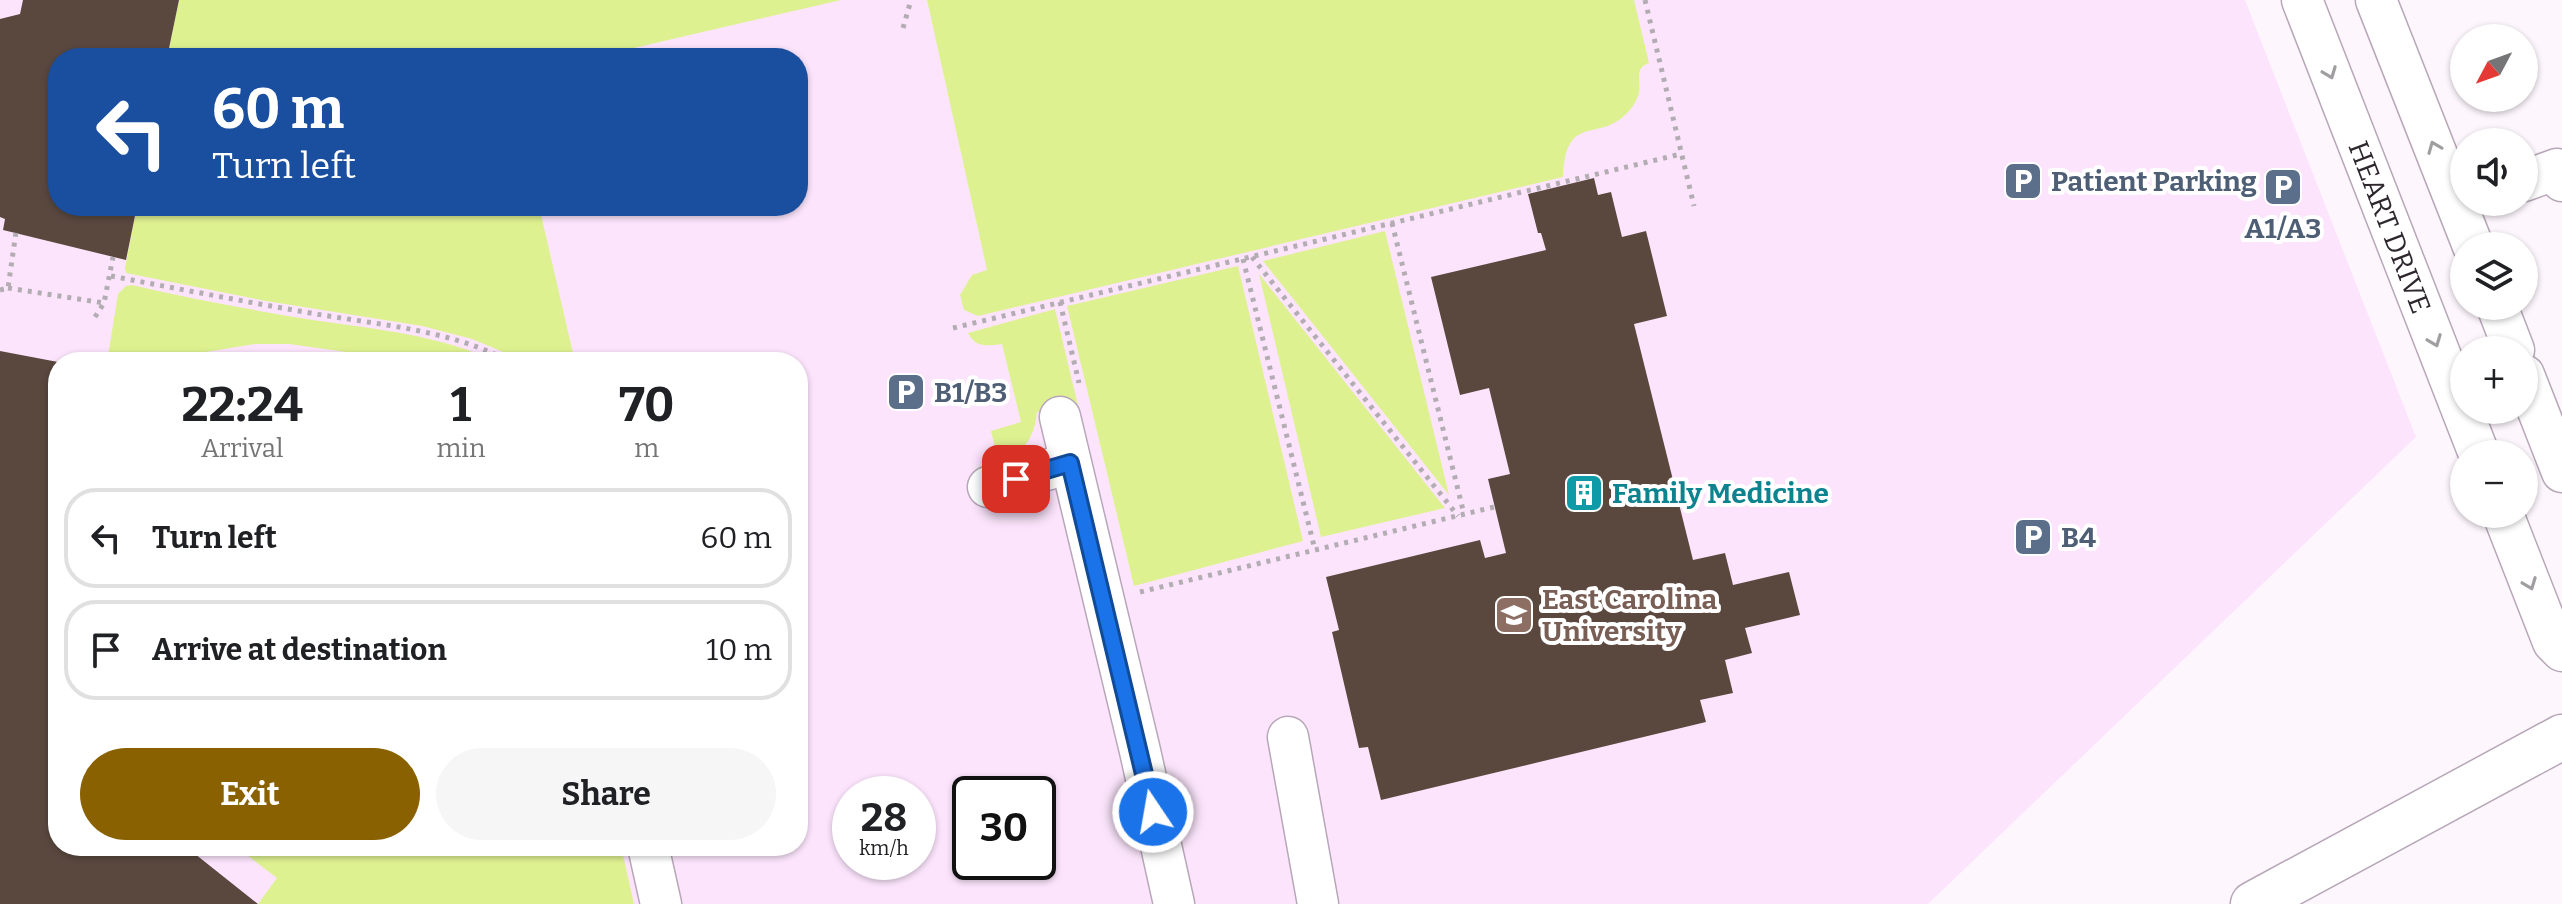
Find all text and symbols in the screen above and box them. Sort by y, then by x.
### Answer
north arrow [2450,24,2538,112]
map controls [2450,24,2538,528]
one-way arrow [2320,65,2337,79]
text: 60 m [212,76,344,143]
icon: left [80,80,184,184]
button: sound [2450,128,2538,216]
street label: HEART DRIVE [2342,136,2438,318]
one-way arrow [2427,141,2444,155]
text: Turn left [212,144,356,188]
parking icon: Patient Parking [2002,160,2044,202]
place label: Patient Parking [2051,165,2257,198]
parking icon: A1/A3 [2262,166,2304,208]
place label: A1/A3 [2245,212,2321,245]
button: layers [2450,232,2538,320]
one-way arrow [2425,333,2442,347]
button: + [2450,336,2538,424]
parking icon: B1/B3 [885,371,927,413]
text: 22:24 [181,376,303,434]
text: 1 [451,376,471,434]
text: 70 [619,376,674,434]
place label: B1/B3 [934,376,1007,409]
text: Arrival [201,433,283,464]
text: min [436,433,485,464]
text: m [634,433,659,464]
button: − [2450,440,2538,528]
pin [982,445,1050,513]
icon: arrive [994,457,1038,501]
building icon: Family Medicine [1563,472,1605,514]
place label: Family Medicine [1612,477,1829,510]
icon: left [84,516,128,560]
parking icon: B4 [2012,516,2054,558]
text: Turn left [152,520,277,556]
text: 60 m [701,520,772,556]
place label: B4 [2061,521,2096,554]
one-way arrow [2520,576,2537,590]
place label: East Carolina University [1542,583,1718,648]
school or university icon: East Carolina University [1493,594,1535,636]
icon: arrive [84,628,128,672]
text: Arrive at destination [152,632,447,668]
text: 10 m [706,632,772,668]
button: Exit [80,748,420,840]
button: Share [436,748,776,840]
position arrow [1111,770,1195,854]
speed limit sign: 30 [952,776,1056,880]
text: 28 [861,794,907,842]
text: km/h [859,836,909,860]

